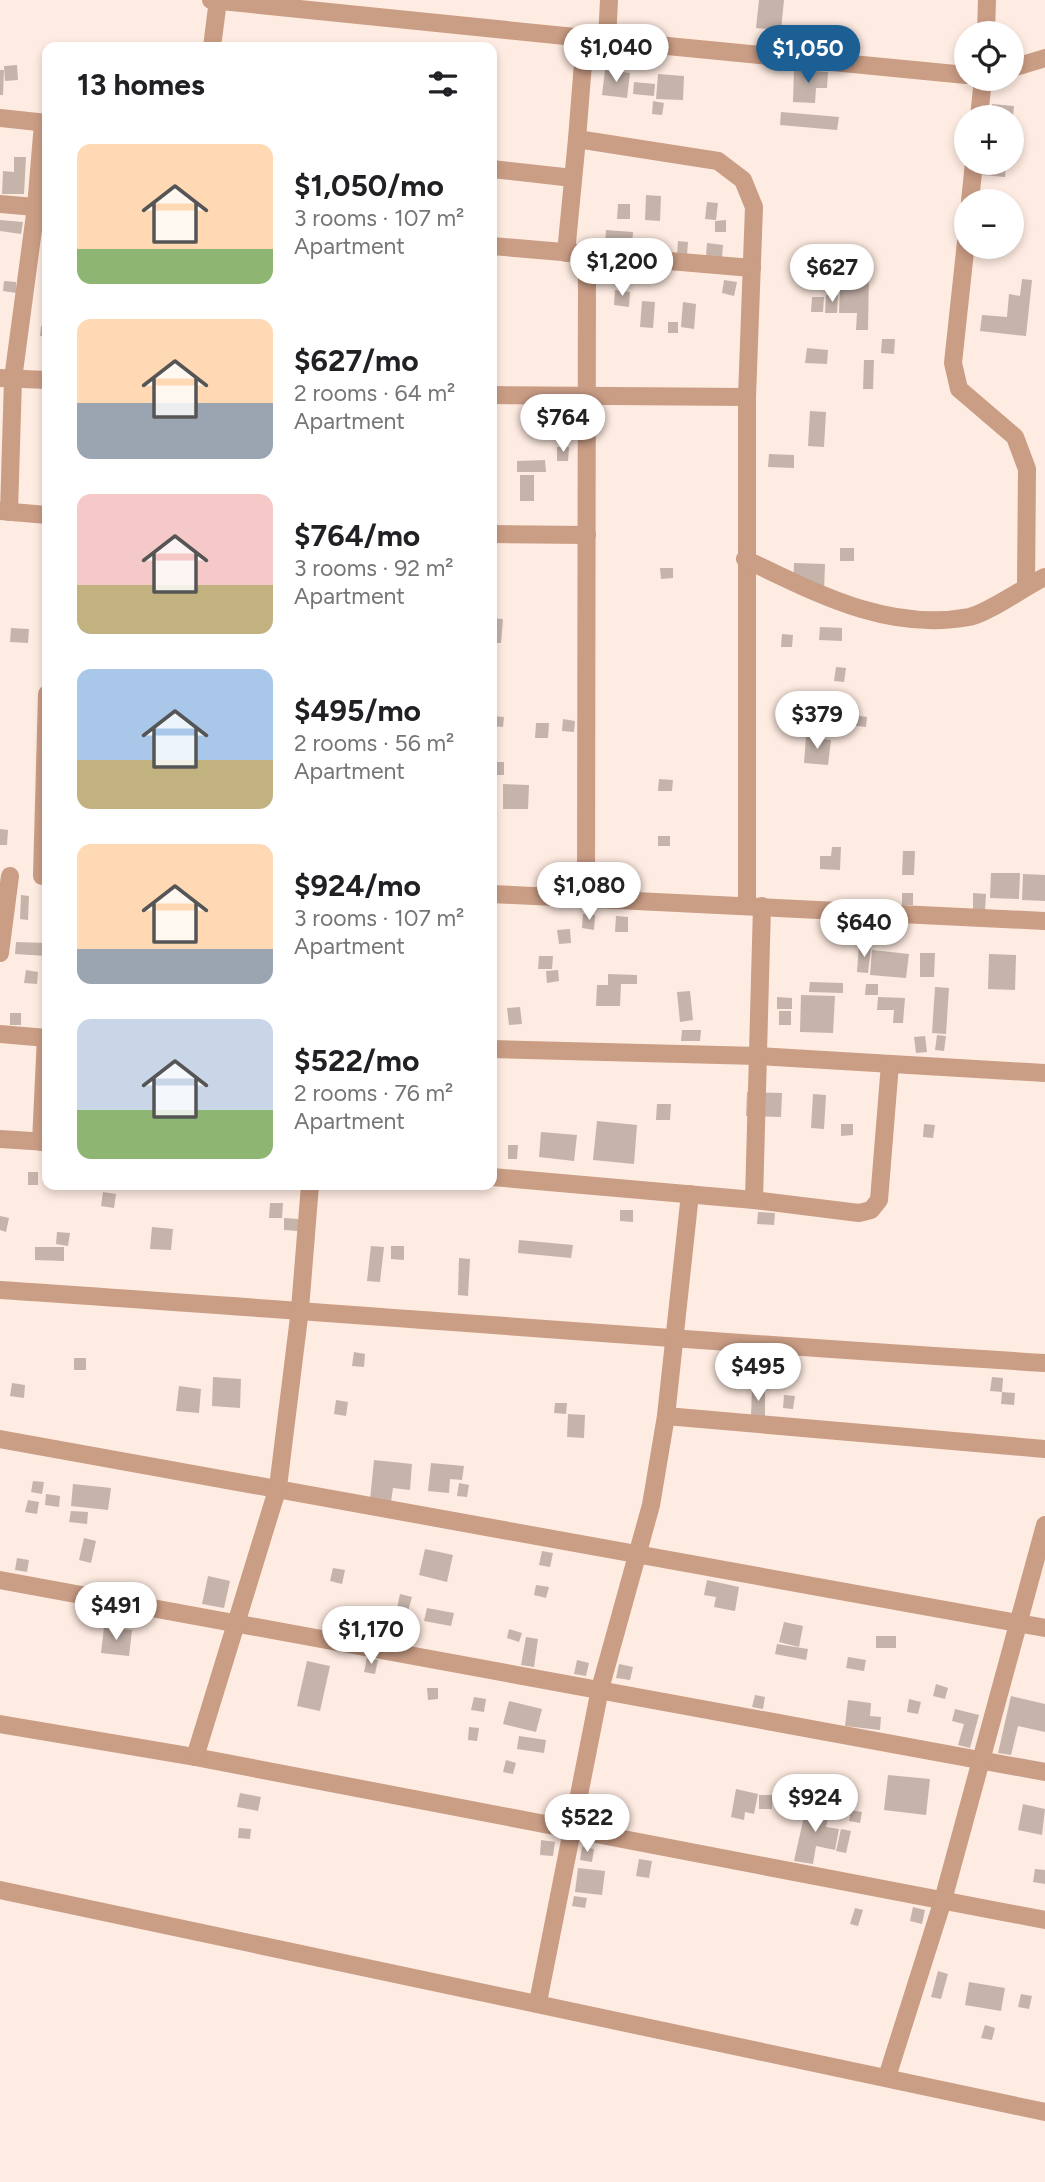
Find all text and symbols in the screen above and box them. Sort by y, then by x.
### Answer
map controls [954,21,1024,259]
button: locate [954,21,1024,91]
pin: $1,040 [559,24,673,84]
pin: $1,050 [751,25,865,85]
text: $1,040 [580,33,652,61]
text: $1,050 [772,34,844,62]
icon: filters [424,65,462,103]
text: 13 homes [77,66,205,103]
button: + [954,105,1024,175]
text: $1,050/mo [294,167,444,204]
icon: home [133,172,217,256]
button: − [954,189,1024,259]
text: 3 rooms · 107 m² [294,204,464,232]
text: Apartment [294,232,405,260]
pin: $1,200 [565,238,679,298]
pin: $627 [791,244,873,304]
text: $1,200 [586,247,658,275]
text: $627 [806,253,858,281]
text: $627/mo [294,342,419,379]
icon: home [133,347,217,431]
text: 2 rooms · 64 m² [294,379,455,407]
pin: $764 [522,394,604,454]
text: $764 [536,403,590,431]
text: Apartment [294,407,405,435]
text: $764/mo [294,517,420,554]
icon: home [133,522,217,606]
text: 3 rooms · 92 m² [294,554,454,582]
text: Apartment [294,582,405,610]
text: $495/mo [294,692,421,729]
pin: $379 [776,692,858,751]
icon: home [133,697,217,781]
text: $379 [791,700,843,728]
text: 2 rooms · 56 m² [294,729,454,757]
text: Apartment [294,757,405,785]
pin: $1,080 [532,862,646,922]
text: $924/mo [294,867,421,904]
text: $1,080 [553,871,625,899]
icon: home [133,872,217,956]
pin: $640 [823,900,905,959]
text: 3 rooms · 107 m² [294,904,464,932]
text: $640 [836,908,892,936]
text: Apartment [294,932,405,960]
text: $522/mo [294,1042,419,1079]
icon: home [133,1047,217,1131]
text: 2 rooms · 76 m² [294,1079,453,1107]
text: Apartment [294,1107,405,1135]
pin: $495 [717,1344,799,1403]
text: $495 [731,1352,785,1380]
pin: $491 [75,1582,157,1642]
text: $491 [91,1591,141,1619]
pin: $1,170 [314,1606,428,1666]
text: $1,170 [338,1615,404,1643]
pin: $924 [774,1774,856,1834]
text: $924 [788,1783,842,1811]
pin: $522 [546,1794,628,1854]
text: $522 [561,1803,613,1831]

